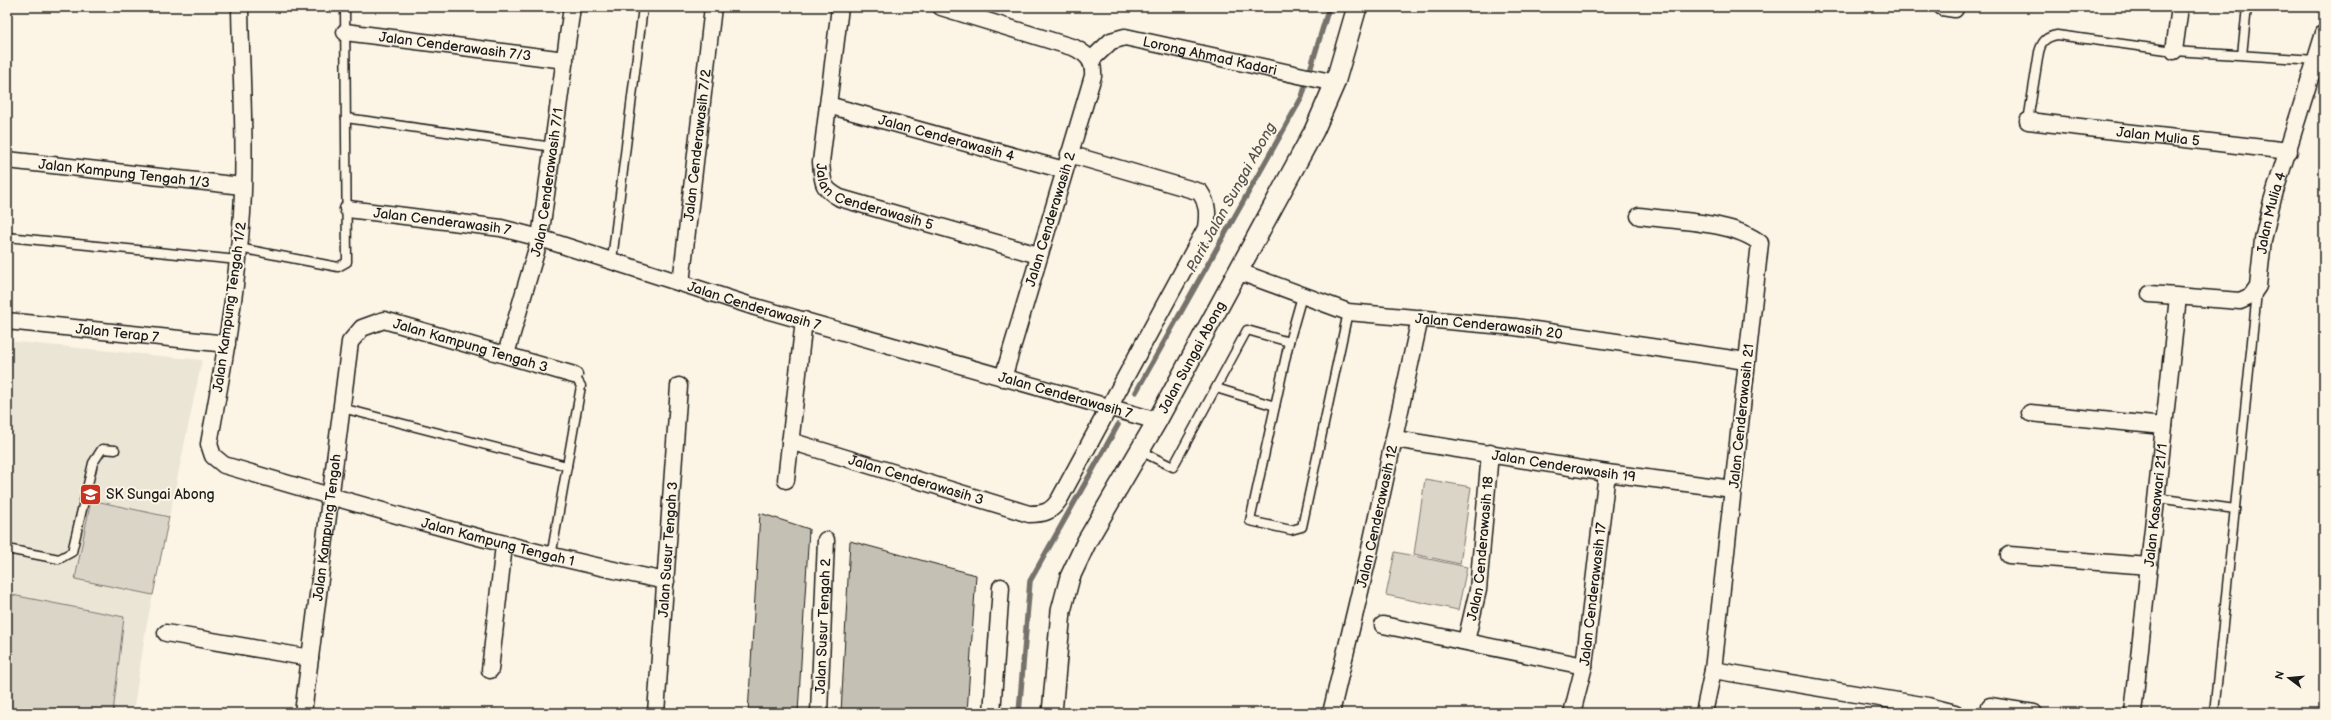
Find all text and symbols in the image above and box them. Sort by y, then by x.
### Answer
street label: Jalan Cenderawasih 7/3 [378,28,532,65]
street label: Lorong Ahmad Kadari [1141,33,1278,79]
street label: Jalan Cenderawasih 7/2 [680,67,715,222]
street label: Jalan Cenderawasih 7/1 [527,107,567,259]
street label: Jalan Cenderawasih 4 [877,111,1017,165]
water label: Parit Jalan Sungai Abong [1182,118,1281,276]
street label: Jalan Mulia 5 [2116,123,2201,150]
street label: Jalan Cenderawasih 2 [1022,149,1079,289]
street label: Jalan Kampung Tengah 1/3 [38,156,211,191]
street label: Jalan Cenderawasih 5 [812,162,935,233]
street label: Jalan Mulia 4 [2254,169,2290,255]
street label: Jalan Cenderawasih 7 [373,204,513,239]
street label: Jalan Kampung Tengah 1/2 [209,220,250,393]
street label: Jalan Cenderawasih 7 [685,278,823,334]
street label: Jalan Sungai Abong [1155,298,1229,416]
street label: Jalan Cenderawasih 20 [1414,310,1564,343]
street label: Jalan Kampung Tengah 3 [391,315,550,376]
street label: Jalan Terap 7 [75,320,160,346]
street label: Jalan Cenderawasih 21 [1725,343,1758,489]
street label: Jalan Cenderawasih 7 [997,368,1134,423]
street label: Jalan Cenderawasih 12 [1353,443,1401,589]
street label: Jalan Kasawari 21/1 [2141,443,2171,568]
street label: Jalan Cenderawasih 19 [1491,447,1637,486]
street label: Jalan Cenderawasih 3 [846,451,986,509]
street label: Jalan Kampung Tengah [309,453,345,602]
street label: Jalan Cenderawasih 18 [1463,475,1497,622]
school or university icon: SK Sungai Abong [77,481,103,507]
street label: Jalan Susur Tengah 3 [655,481,681,618]
place label: SK Sungai Abong [106,486,215,503]
street label: Jalan Kampung Tengah 1 [419,514,576,570]
street label: Jalan Cenderawasih 17 [1576,521,1610,667]
street label: Jalan Susur Tengah 2 [812,557,834,694]
north arrow [2269,658,2309,698]
text: N [2272,670,2287,681]

